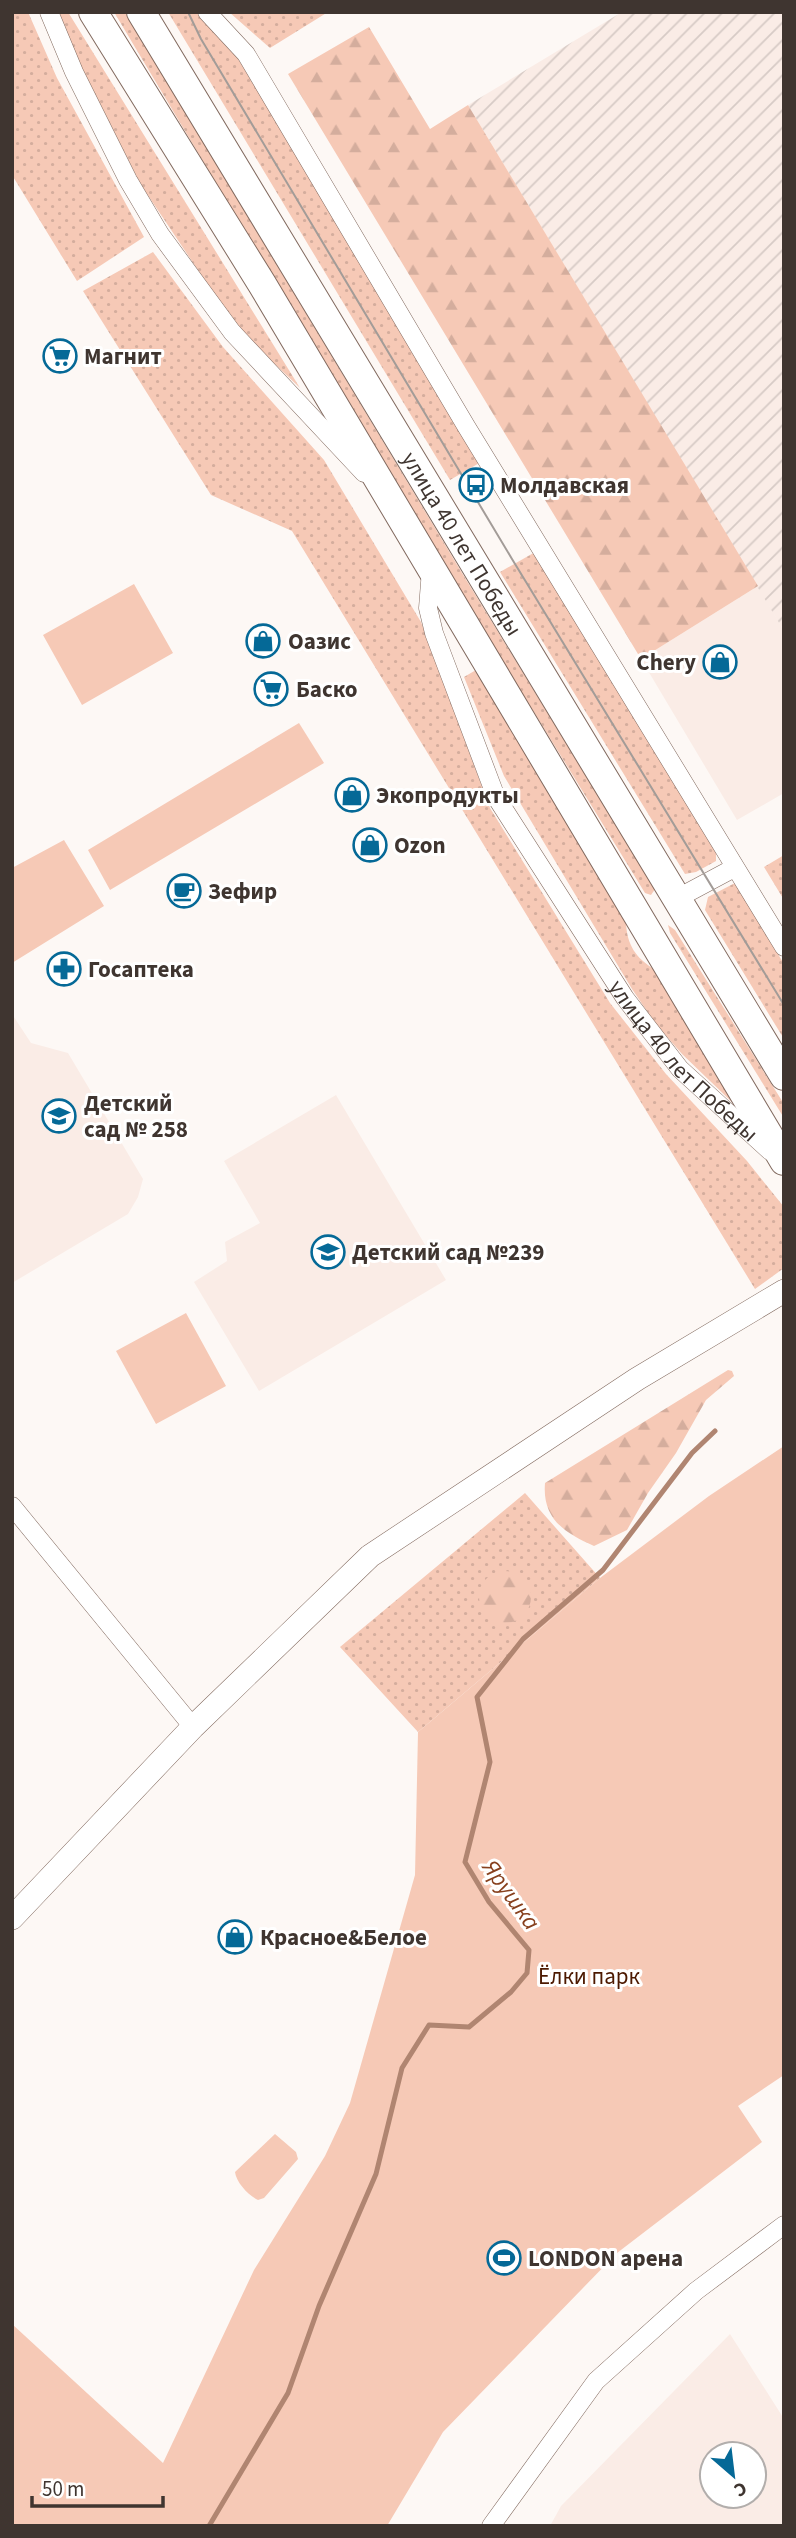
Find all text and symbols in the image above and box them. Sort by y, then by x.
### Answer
supermarket icon: Магнит [41,337,79,375]
place label: Магнит [84,340,162,373]
street label: улица 40 лет Победы [394,445,531,642]
bus stop icon: Молдавская [457,466,495,504]
place label: Молдавская [500,469,629,502]
shop icon: Оазис [244,622,282,660]
place label: Оазис [288,625,351,658]
shop icon: Chery [701,643,739,681]
place label: Chery [636,646,696,679]
supermarket icon: Баско [252,670,290,708]
place label: Баско [296,673,357,706]
shop icon: Экопродукты [333,776,371,814]
place label: Экопродукты [376,779,519,812]
shop icon: Ozon [351,826,389,864]
place label: Ozon [394,829,446,862]
cafe icon: Зефир [165,872,203,910]
place label: Зефир [208,875,277,908]
pharmacy icon: Госаптека [45,950,83,988]
place label: Госаптека [88,953,194,986]
street label: улица 40 лет Победы [601,973,766,1149]
place label: Детский сад № 258 [84,1087,188,1146]
school or university icon: Детский сад № 258 [40,1097,78,1135]
school or university icon: Детский сад №239 [309,1233,347,1271]
place label: Детский сад №239 [352,1236,544,1269]
water label: Ярушка [473,1852,549,1938]
shop icon: Красное&Белое [216,1918,254,1956]
place label: Красное&Белое [260,1921,427,1954]
park label: Ёлки парк [538,1960,640,1993]
sports icon: LONDON арена [485,2239,523,2277]
place label: LONDON арена [528,2242,683,2275]
north arrow [698,2440,768,2510]
scale bar [32,2464,163,2508]
text: 50 m [42,2474,84,2504]
text: С [729,2474,751,2503]

